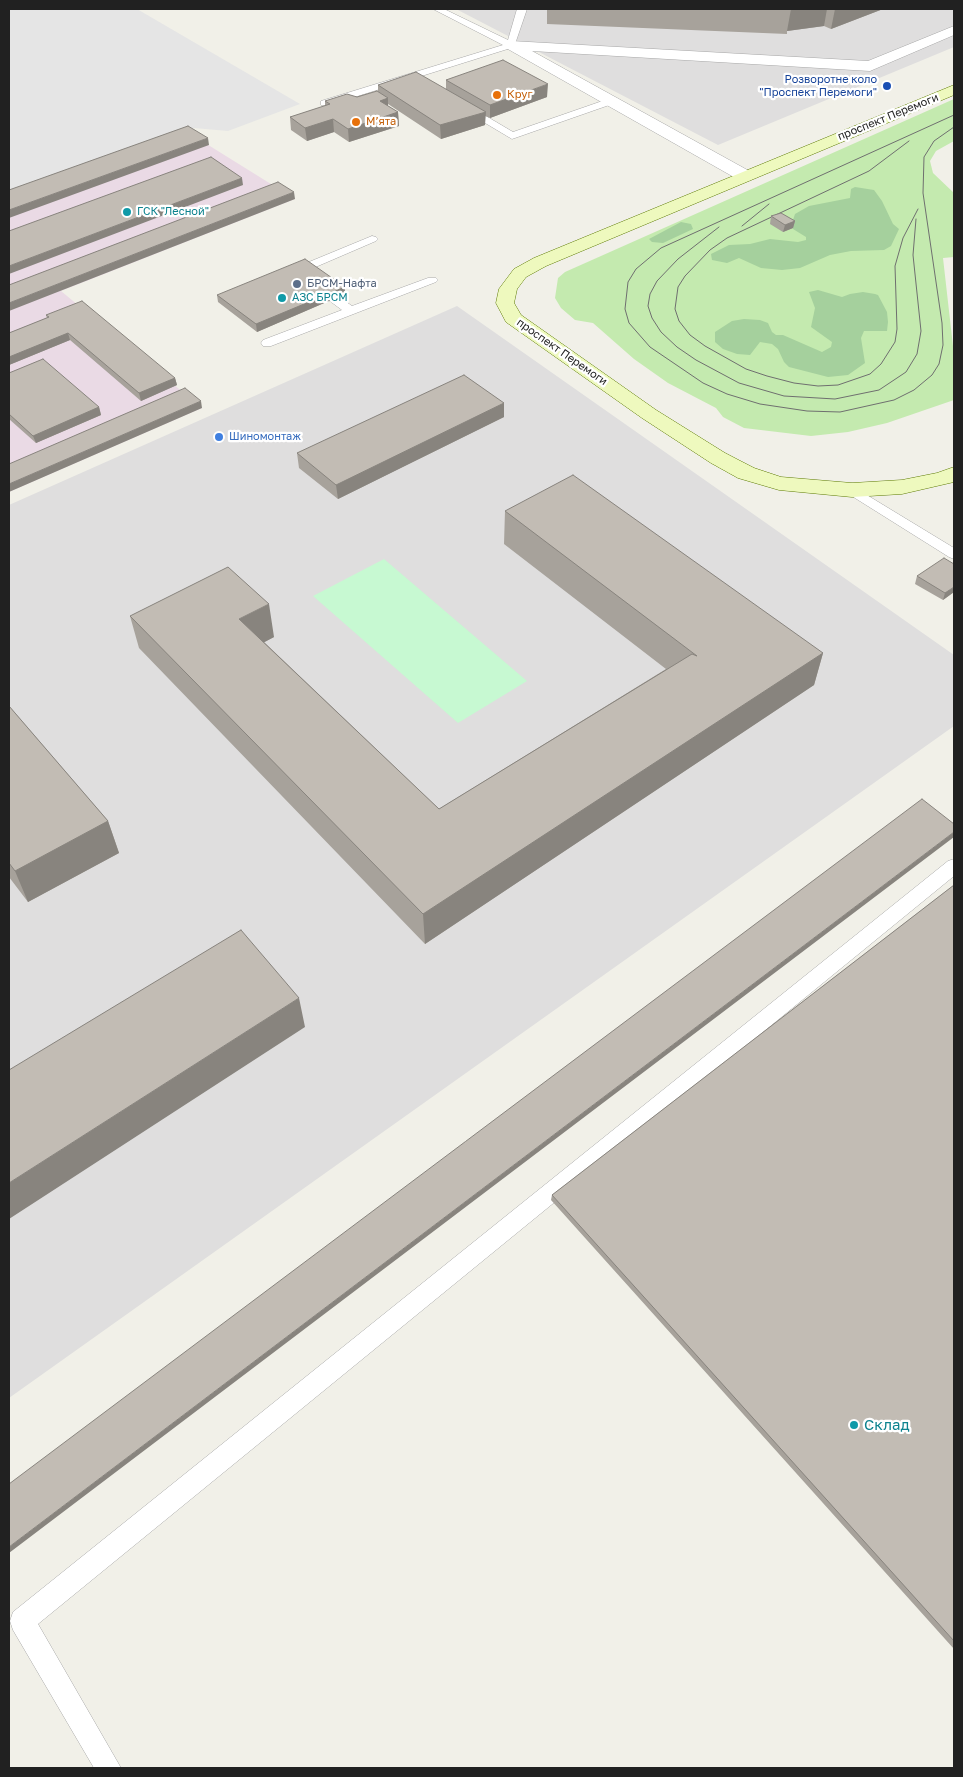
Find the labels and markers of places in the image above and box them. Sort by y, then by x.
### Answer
place label: Розворотне коло "Проспект Перемоги" [759,73,877,99]
marker: Розворотне коло "Проспект Перемоги" [881,80,893,92]
place label: Круг [507,88,532,102]
marker: Круг [491,89,503,101]
place label: Мʼята [366,115,396,129]
marker: Мʼята [350,116,362,128]
place label: ГСК "Лесной" [137,205,209,219]
marker: ГСК "Лесной" [121,206,133,218]
place label: БРСМ-Hафта [307,277,377,291]
marker: БРСМ-Hафта [291,278,303,290]
place label: АЗС БРСМ [292,291,348,305]
marker: АЗС БРСМ [276,292,288,304]
place label: Шиномонтаж [229,430,301,444]
marker: Шиномонтаж [213,431,225,443]
place label: Склад [864,1416,909,1434]
marker: Склад [848,1419,860,1431]

